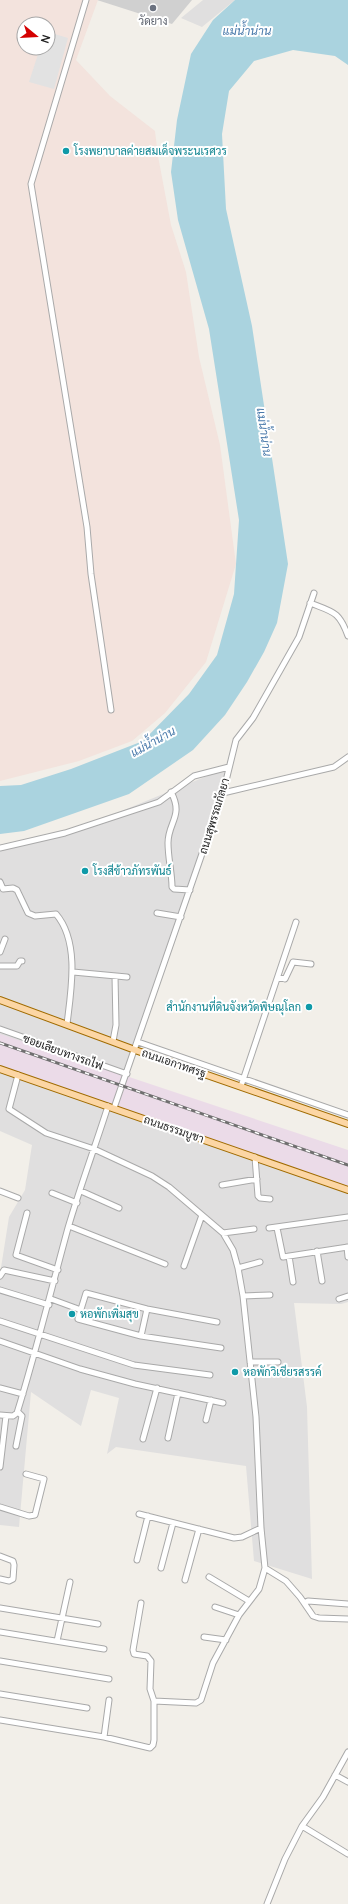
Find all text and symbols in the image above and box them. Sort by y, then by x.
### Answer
marker: วัดยาง [148,3,158,13]
place label: วัดยาง [139,13,167,28]
north arrow [16,16,56,56]
water label: แม่น้ำน่าน [223,20,272,39]
text: N [38,33,54,45]
place label: โรงพยาบาลค่ายสมเด็จพระนเรศวร [73,142,227,158]
marker: โรงพยาบาลค่ายสมเด็จพระนเรศวร [61,146,71,156]
water label: แม่น้ำน่าน [253,406,278,458]
water label: แม่น้ำน่าน [126,720,179,761]
street label: ถนนสุพรรณกัลยา [195,776,234,856]
place label: โรงสีข้าวภัทรพันธ์ [92,863,172,878]
marker: โรงสีข้าวภัทรพันธ์ [80,866,90,876]
place label: สำนักงานที่ดินจังหวัดพิษณุโลก [166,996,301,1016]
marker: สำนักงานที่ดินจังหวัดพิษณุโลก [304,1002,314,1012]
street label: ซอยเลียบทางรถไฟ [21,1030,105,1073]
street label: ถนนเอกาทศรฐ [140,1045,208,1082]
street label: ถนนธรรมบูชา [142,1111,206,1147]
place label: หอพักเพิ่มสุข [80,1304,139,1323]
marker: หอพักเพิ่มสุข [67,1309,77,1319]
place label: หอพักวิเชียรสรรค์ [243,1364,322,1379]
marker: หอพักวิเชียรสรรค์ [230,1367,240,1377]

